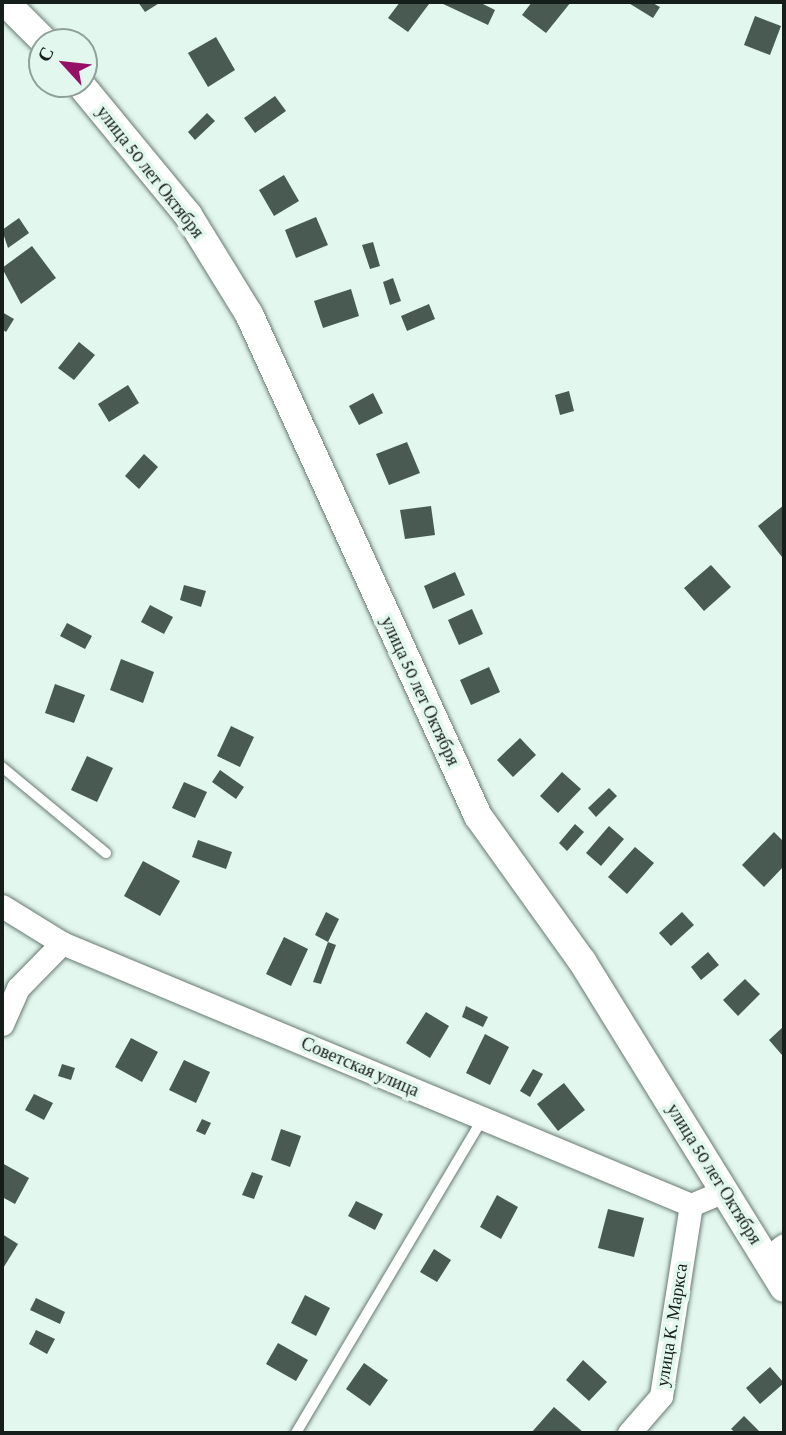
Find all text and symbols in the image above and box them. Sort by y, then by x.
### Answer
north arrow [28,28,98,98]
text: С [33,43,58,65]
street label: улица 50 лет Октября [92,102,208,242]
street label: улица 50 лет Октября [376,613,464,769]
street label: Советская улица [298,1032,422,1102]
street label: улица 50 лет Октября [662,1100,766,1248]
street label: улица К. Маркса [652,1262,692,1388]

